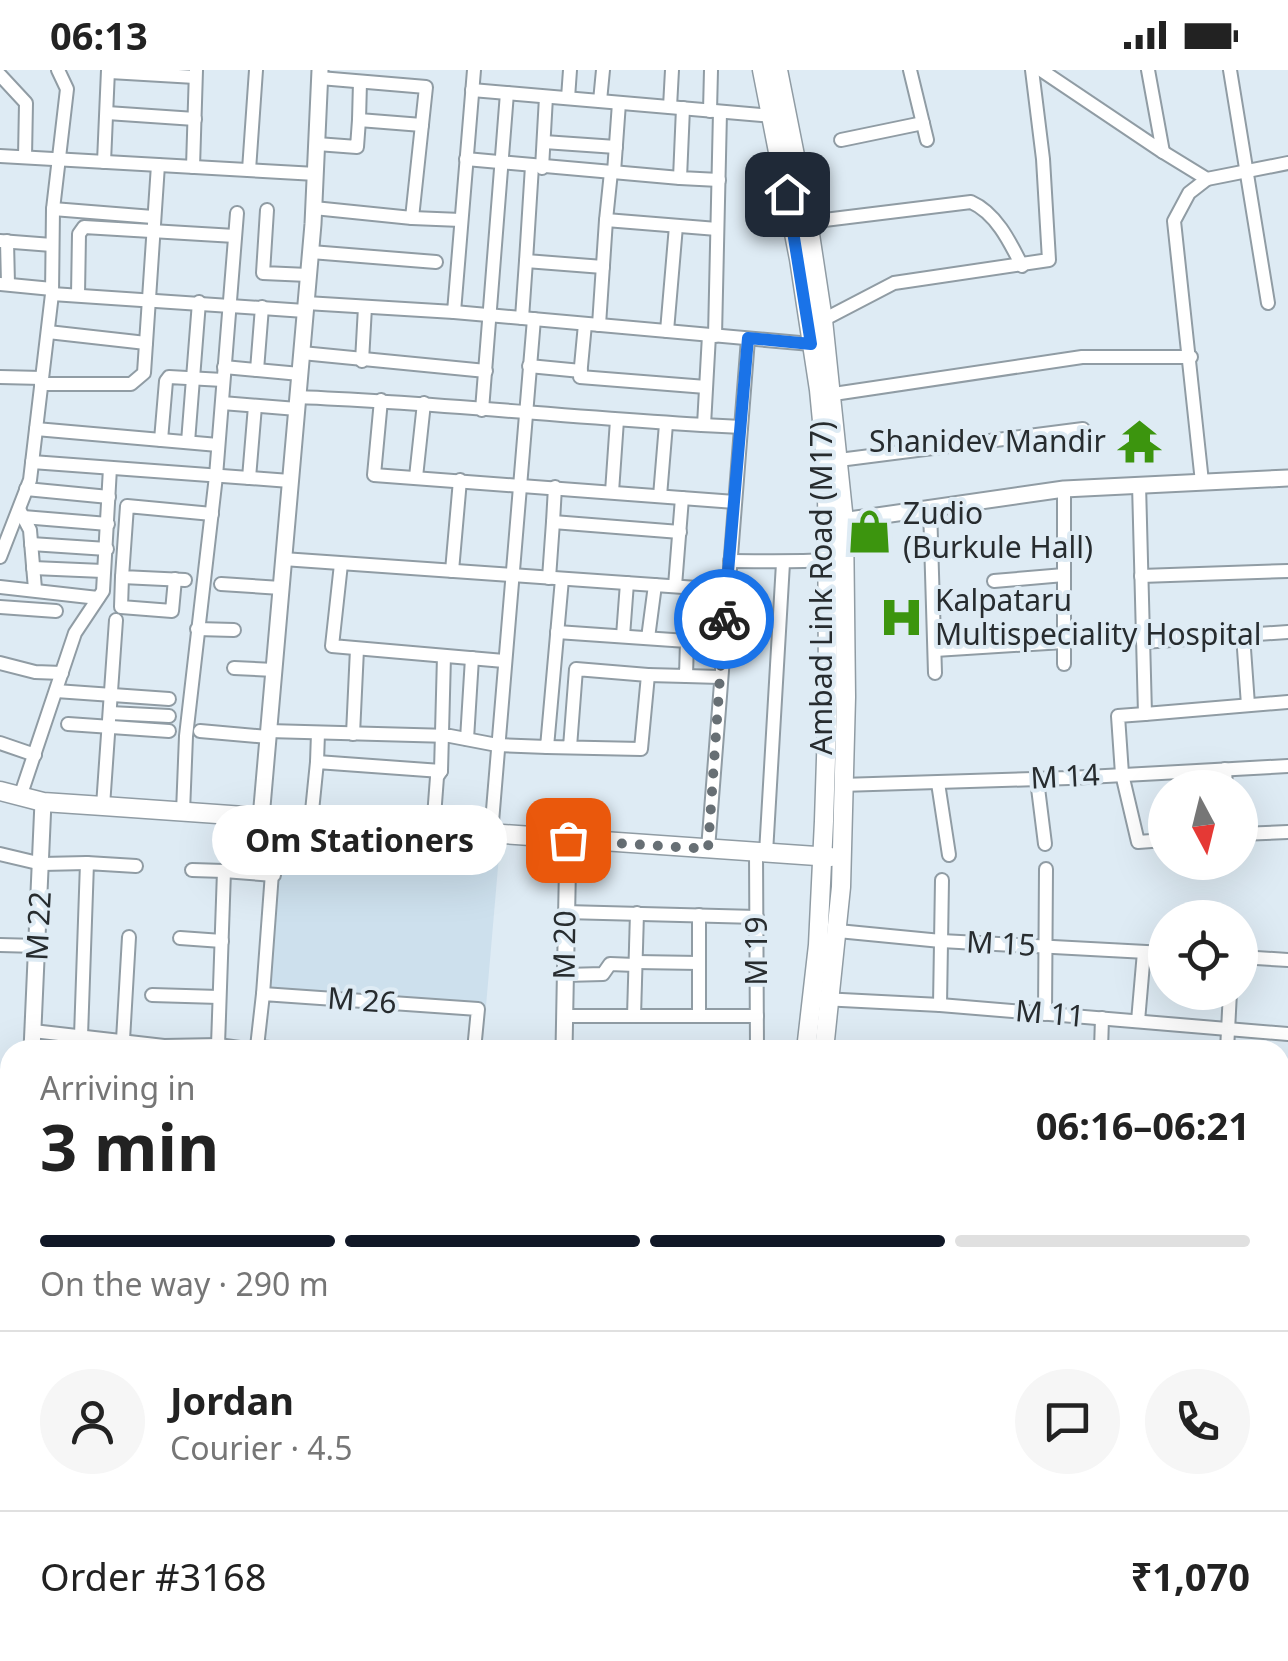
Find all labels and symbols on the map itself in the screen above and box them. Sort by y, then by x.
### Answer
pin [745,152,830,237]
temple icon: Shanidev Mandir [1115,418,1163,466]
place label: Shanidev Mandir [869,420,1106,461]
street label: Ambad Link Road (M17) [800,421,841,755]
place label: Zudio (Burkule Hall) [903,492,1093,567]
shop icon: Zudio (Burkule Hall) [846,507,894,555]
courier [674,569,774,669]
place label: Kalpataru Multispeciality Hospital [935,579,1262,654]
hospital icon: Kalpataru Multispeciality Hospital [878,594,926,642]
street label: M 14 [1029,753,1101,798]
north arrow [1148,770,1258,880]
pin [526,798,611,883]
callout: Om Stationers [213,805,508,875]
street label: M 22 [15,890,60,962]
street label: M 20 [542,910,585,980]
street label: M 19 [735,916,776,986]
street label: M 15 [965,920,1037,965]
street label: M 26 [326,977,398,1022]
street label: M 11 [1014,989,1086,1036]

